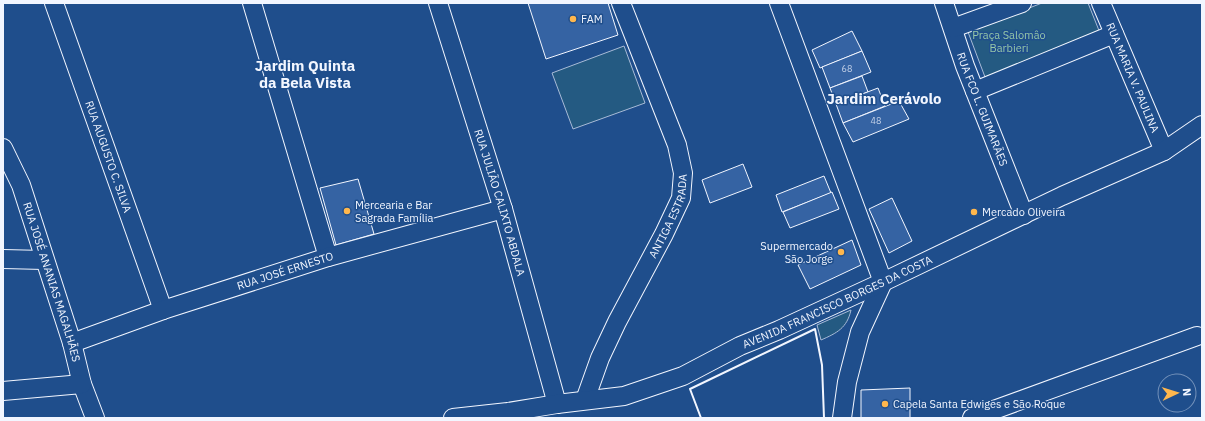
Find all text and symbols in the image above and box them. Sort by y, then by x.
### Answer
place label: FAM [581,12,603,26]
marker: FAM [568,14,578,24]
street label: RUA MARIA V. PAULINA [1103,20,1162,135]
park label: Praça Salomâo Barbieri [972,28,1046,55]
street label: RUA FCO L. GUIMARÃES [954,51,1011,168]
district label: Jardim Quinta da Bela Vista [255,56,356,92]
house number: 68 [842,63,852,74]
district label: Jardim Cerávolo [826,89,942,108]
street label: RUA AUGUSTO C. SILVA [82,99,135,214]
house number: 48 [871,115,881,126]
street label: RUA JULIÃO CALIXTO ABDALA [471,127,528,278]
street label: ANTIGA ESTRADA [645,173,690,260]
place label: Mercearia e Bar Sagrada Família [355,198,433,225]
street label: RUA JOSÉ ANANIAS MAGALHÃES [20,200,83,363]
place label: Mercado Oliveira [982,205,1065,219]
marker: Mercearia e Bar Sagrada Família [342,206,352,216]
marker: Mercado Oliveira [969,207,979,217]
place label: Supermercado São Jorge [760,239,833,266]
marker: Supermercado São Jorge [836,247,846,257]
street label: RUA JOSÉ ERNESTO [235,249,335,293]
street label: AVENIDA FRANCISCO BORGES DA COSTA [740,252,934,351]
north arrow [1157,373,1197,413]
text: N [1180,388,1194,397]
place label: Capela Santa Edwiges e São Roque [893,397,1065,411]
marker: Capela Santa Edwiges e São Roque [880,399,890,409]

